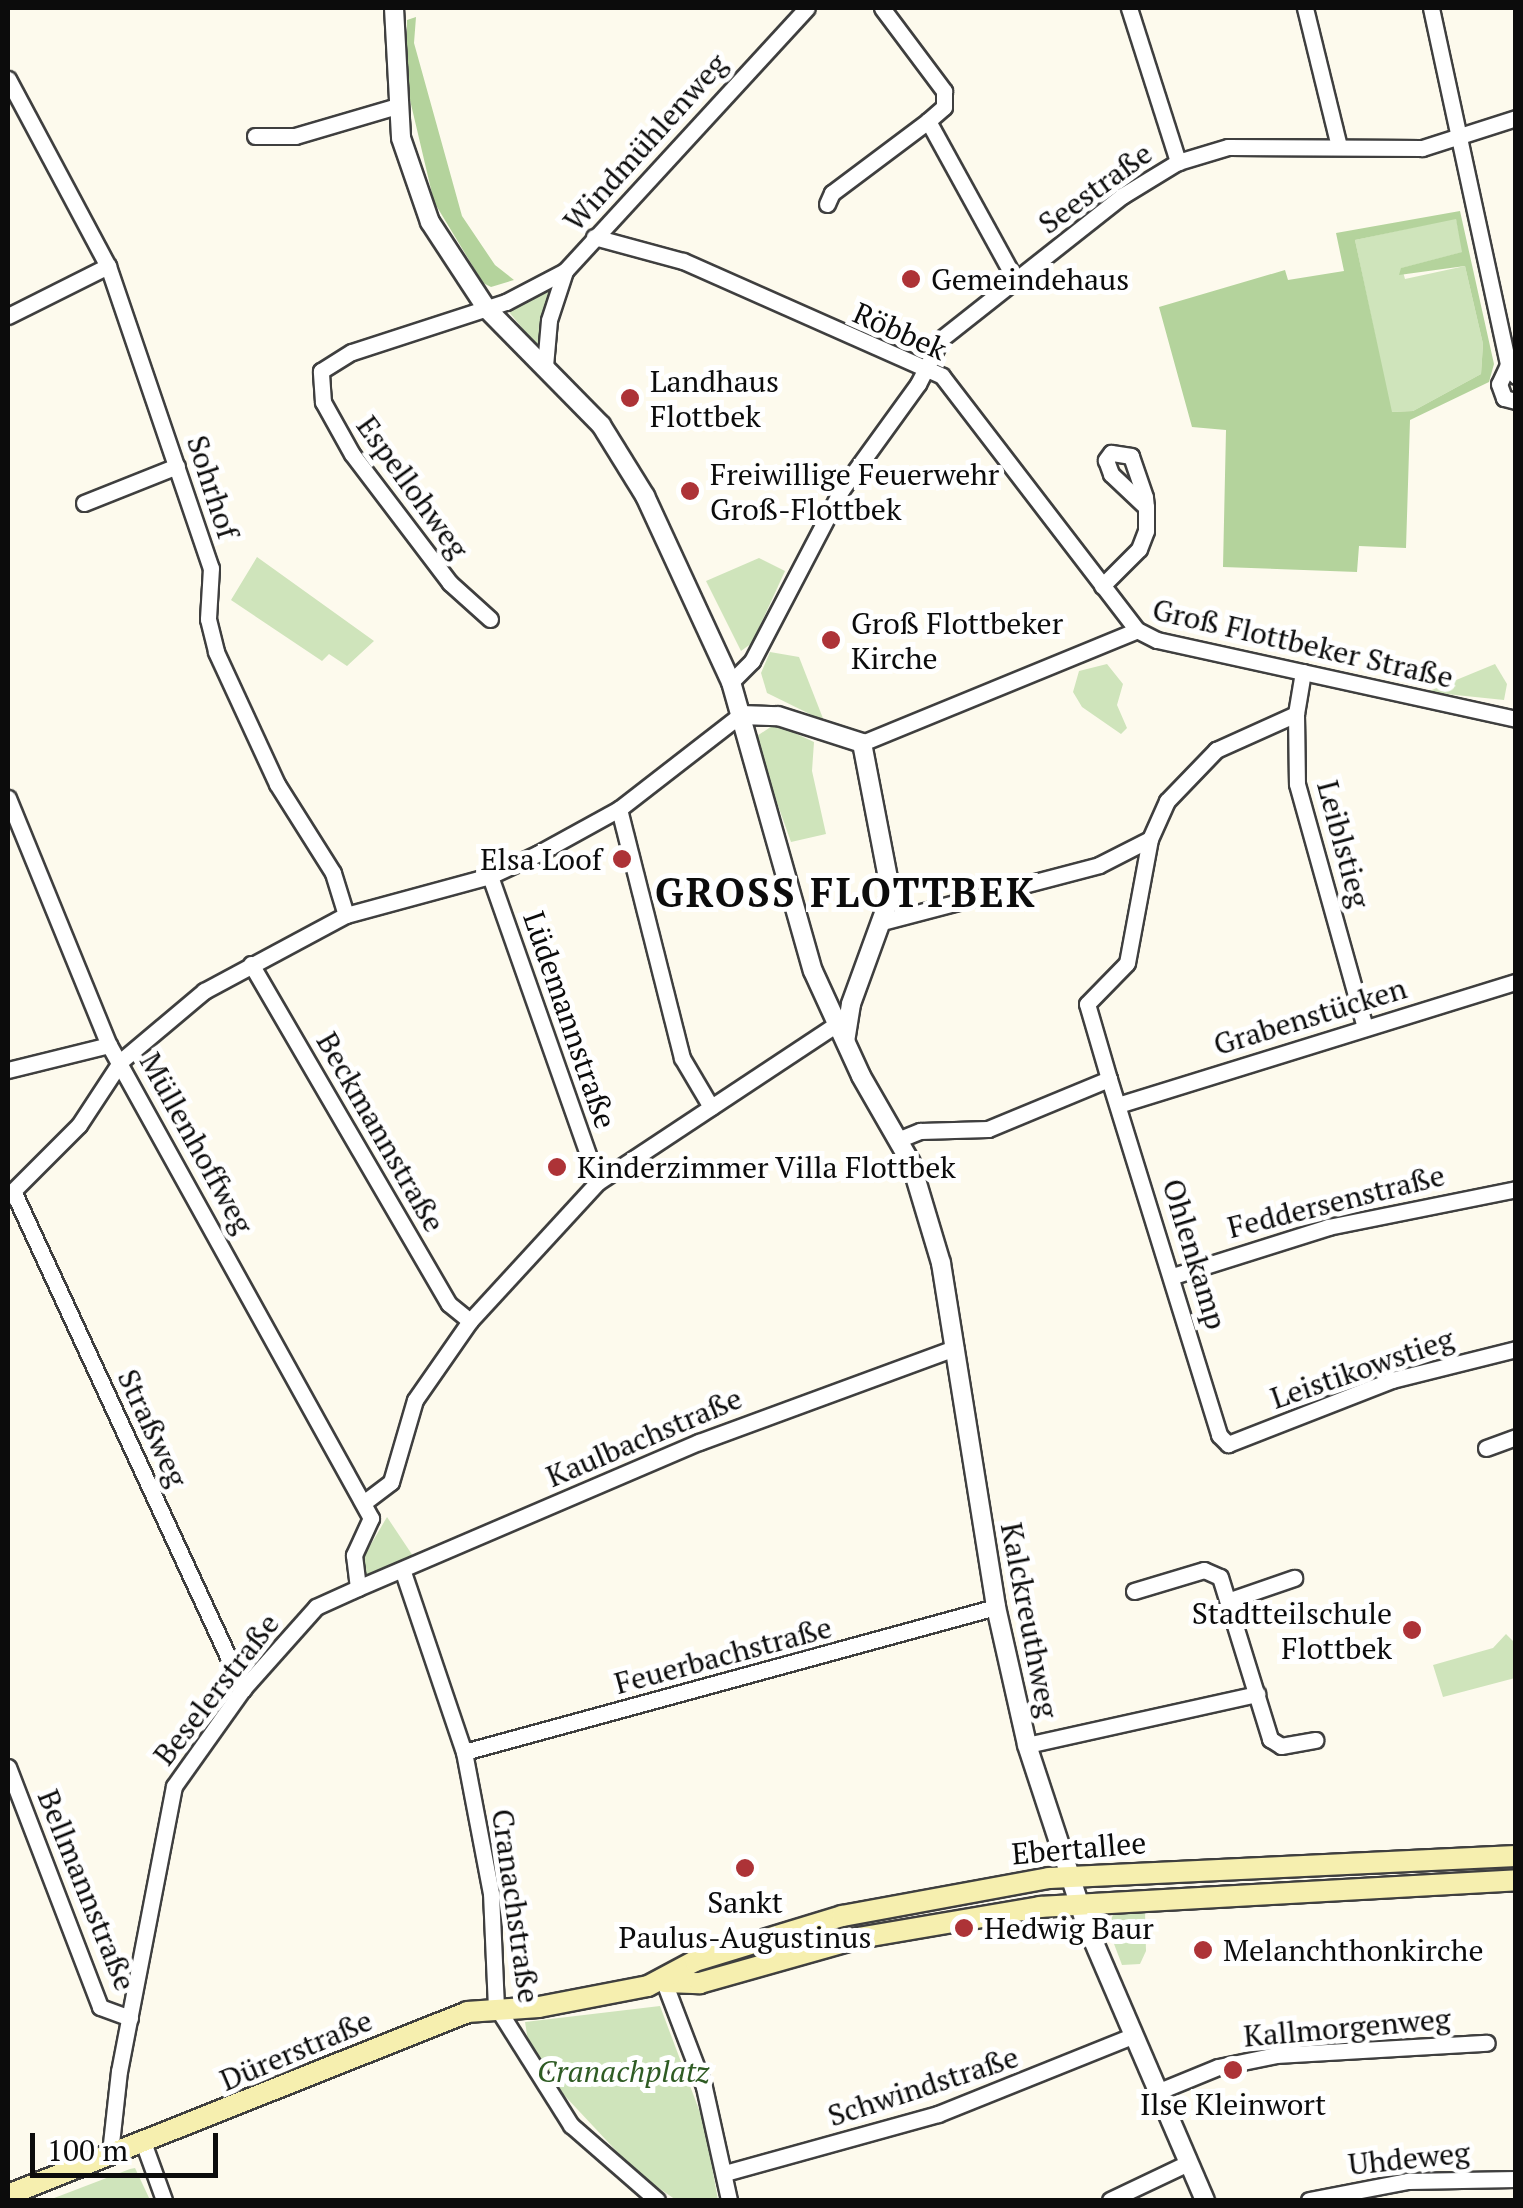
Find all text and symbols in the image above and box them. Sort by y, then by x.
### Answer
street label: Windmühlenweg [556,46,734,238]
street label: Seestraße [1031,135,1159,241]
place label: Gemeindehaus [931,261,1129,297]
marker: Gemeindehaus [900,268,922,290]
street label: Röbbek [848,295,952,367]
place label: Landhaus Flottbek [650,363,779,434]
marker: Landhaus Flottbek [619,387,641,409]
street label: Espellohweg [349,409,477,565]
street label: Sohrhof [179,431,247,543]
place label: Freiwillige Feuerwehr Groß-Flottbek [710,456,999,526]
marker: Freiwillige Feuerwehr Groß-Flottbek [679,480,701,502]
street label: Groß Flottbeker Straße [1149,591,1457,695]
place label: Groß Flottbeker Kirche [851,605,1063,676]
marker: Groß Flottbeker Kirche [820,629,842,651]
street label: Leiblstieg [1310,777,1378,911]
place label: Elsa Loof [480,841,602,877]
marker: Elsa Loof [611,848,633,870]
district label: GROSS FLOTTBEK [655,868,1037,916]
street label: Lüdemannstraße [516,907,624,1133]
street label: Grabenstücken [1209,970,1411,1062]
street label: Beckmannstraße [309,1026,453,1238]
street label: Müllenhoffweg [132,1046,262,1240]
place label: Kinderzimmer Villa Flottbek [577,1149,957,1185]
marker: Kinderzimmer Villa Flottbek [546,1156,568,1178]
street label: Feddersenstraße [1224,1157,1448,1245]
street label: Ohlenkamp [1155,1175,1235,1333]
street label: Leistikowstieg [1266,1320,1458,1416]
street label: Straßweg [110,1364,196,1492]
street label: Kaulbachstraße [541,1380,747,1494]
street label: Kalckreuthweg [993,1519,1067,1721]
place label: Stadtteilschule Flottbek [1192,1595,1392,1666]
street label: Beselerstraße [146,1606,286,1772]
street label: Feuerbachstraße [610,1609,836,1701]
marker: Stadtteilschule Flottbek [1401,1619,1423,1641]
street label: Bellmannstraße [30,1784,144,1996]
street label: Cranachstraße [485,1807,547,2005]
street label: Ebertallee [1010,1824,1148,1872]
marker: Sankt Paulus-Augustinus [734,1857,756,1879]
place label: Sankt Paulus-Augustinus [619,1884,871,1954]
place label: Hedwig Baur [984,1910,1154,1946]
marker: Hedwig Baur [953,1917,975,1939]
place label: Melanchthonkirche [1223,1932,1484,1968]
marker: Melanchthonkirche [1192,1939,1214,1961]
street label: Kallmorgenweg [1242,2000,1452,2054]
street label: Dürerstraße [215,2002,377,2098]
street label: Schwindstraße [823,2038,1023,2134]
park label: Cranachplatz [537,2053,709,2089]
marker: Ilse Kleinwort [1222,2059,1244,2081]
place label: Ilse Kleinwort [1140,2086,1326,2122]
scale bar [35,2113,222,2175]
text: 100 m [47,2130,128,2170]
street label: Uhdeweg [1347,2134,1471,2182]

